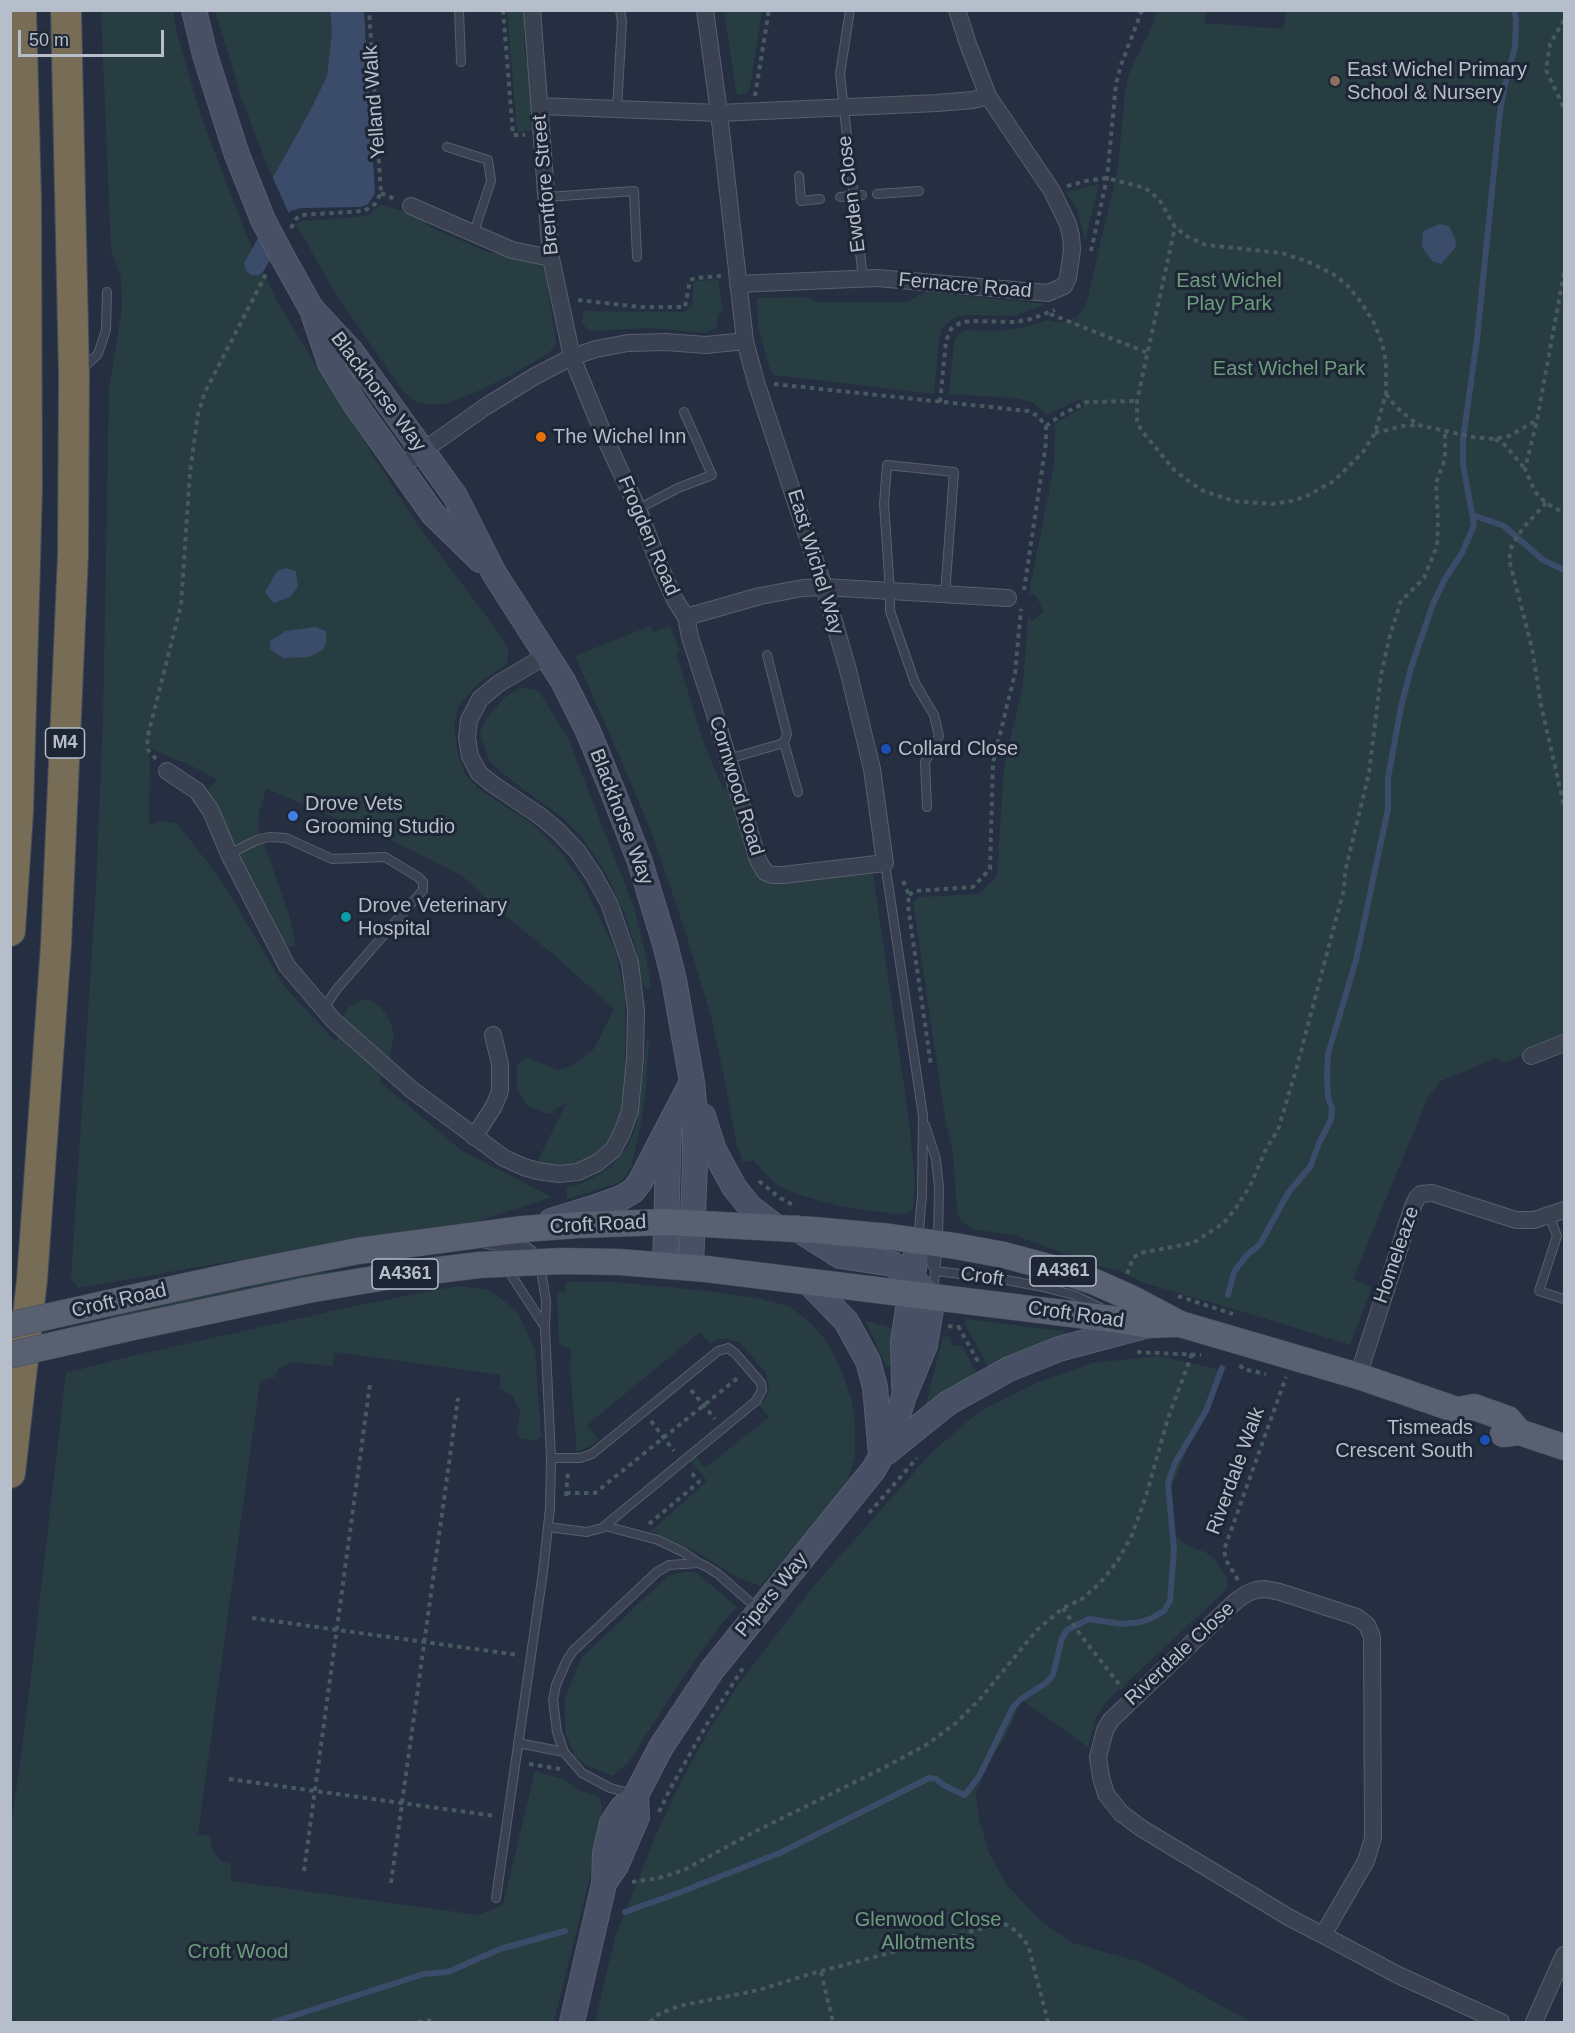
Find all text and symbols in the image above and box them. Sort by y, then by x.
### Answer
scale bar [21,18,166,56]
text: 50 m [29,30,69,50]
street label: Yelland Walk [359,44,391,160]
place label: East Wichel Primary School & Nursery [1347,58,1527,105]
marker: East Wichel Primary School & Nursery [1328,74,1342,88]
street label: Brentfore Street [528,114,564,256]
street label: Ewden Close [833,134,871,254]
street label: Fernacre Road [898,268,1032,304]
park label: East Wichel Play Park [1176,269,1282,316]
street label: Blackhorse Way [325,327,431,457]
park label: East Wichel Park [1213,357,1365,381]
place label: The Wichel Inn [553,425,686,449]
marker: The Wichel Inn [534,430,548,444]
street label: Frogden Road [612,472,684,600]
street label: East Wichel Way [782,487,848,637]
street label: Cornwood Road [703,713,769,859]
road number: M4 [46,728,84,758]
place label: Collard Close [898,737,1018,761]
marker: Collard Close [879,742,893,756]
street label: Blackhorse Way [584,746,658,888]
place label: Drove Vets Grooming Studio [305,792,455,839]
marker: Drove Vets Grooming Studio [286,809,300,823]
place label: Drove Veterinary Hospital [358,894,507,941]
marker: Drove Veterinary Hospital [339,910,353,924]
street label: Homeleaze [1369,1203,1425,1307]
street label: Croft Road [549,1210,647,1240]
road number: A4361 [1030,1256,1096,1286]
road number: A4361 [372,1259,438,1289]
street label: Croft [959,1262,1005,1292]
street label: Croft Road [69,1278,169,1324]
street label: Croft Road [1026,1296,1126,1334]
street label: Riverdale Walk [1202,1404,1270,1538]
place label: Tismeads Crescent South [1335,1416,1473,1463]
marker: Tismeads Crescent South [1478,1433,1492,1447]
street label: Pipers Way [731,1548,813,1642]
street label: Riverdale Close [1120,1597,1240,1711]
park label: Glenwood Close Allotments [855,1908,1001,1955]
park label: Croft Wood [188,1940,288,1964]

